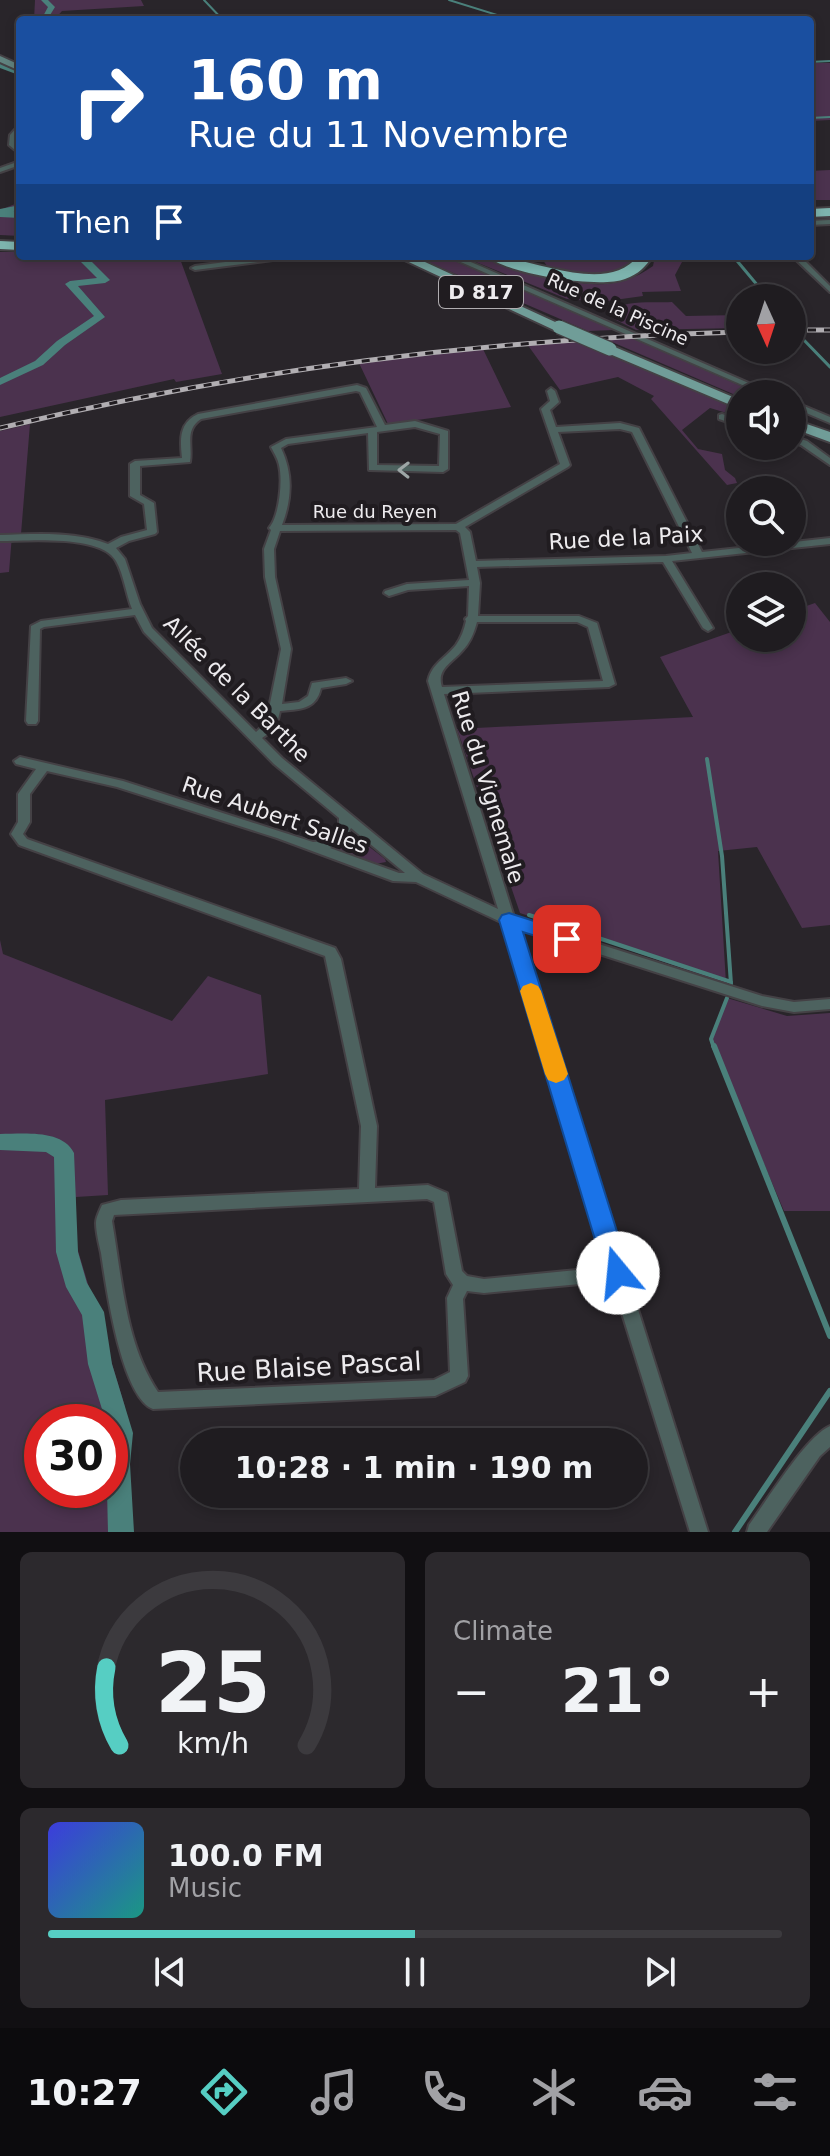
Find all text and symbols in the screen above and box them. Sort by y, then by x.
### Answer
text: 160 m [188,47,383,112]
icon: right [56,48,160,152]
text: Rue du 11 Novembre [188,114,569,155]
icon: arrive [147,200,191,244]
text: Then [56,205,131,240]
street label: Rue de la Piscine [544,268,692,350]
road number: D 817 [439,276,523,308]
north arrow [726,284,806,364]
map controls [726,284,806,652]
button: sound [726,380,806,460]
one-way arrow [397,461,410,479]
button: search [726,476,806,556]
street label: Rue du Reyen [313,501,437,522]
street label: Rue de la Paix [548,521,704,555]
button: layers [726,572,806,652]
street label: Allée de la Barthe [159,611,315,767]
street label: Rue du Vignemale [447,688,529,886]
street label: Rue Aubert Salles [179,772,371,858]
pin [533,905,601,973]
icon: arrive [545,917,589,961]
position arrow [576,1231,660,1315]
street label: Rue Blaise Pascal [196,1346,422,1388]
speed limit sign: 30 [24,1404,128,1508]
text: 10:28 · 1 min · 190 m [235,1450,593,1485]
text: Climate [453,1616,553,1646]
text: 25 [155,1635,270,1732]
text: 21° [561,1656,674,1726]
text: − [453,1666,490,1717]
text: + [745,1666,782,1717]
text: km/h [176,1726,249,1760]
text: 100.0 FM [168,1838,324,1873]
text: Music [168,1873,242,1903]
icon: previous [148,1950,192,1994]
icon: pause [393,1950,437,1994]
icon: next [638,1950,682,1994]
icon: directions [196,2064,252,2120]
icon: music [306,2064,362,2120]
icon: phone [416,2064,472,2120]
icon: climate [526,2064,582,2120]
icon: car [637,2064,693,2120]
icon: filters [747,2064,803,2120]
text: 10:27 [27,2072,142,2113]

